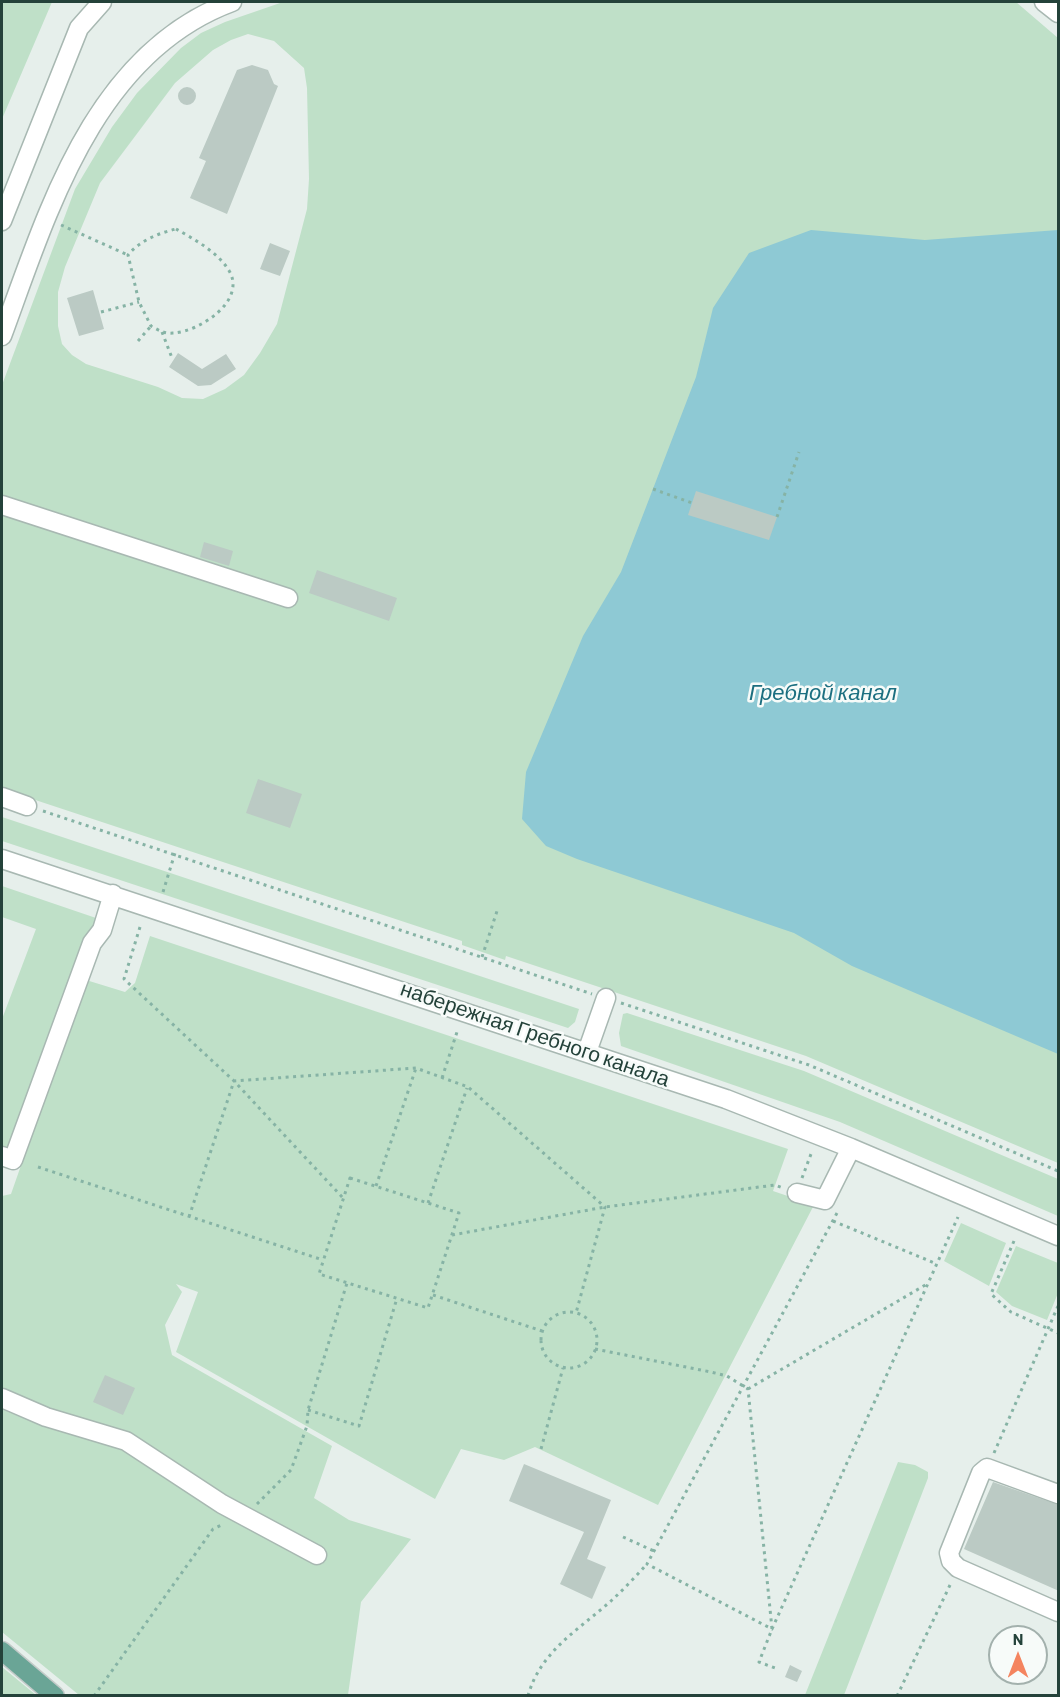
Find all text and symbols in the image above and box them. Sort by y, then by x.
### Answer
water label: Гребной канал [749,680,897,706]
street label: набережная Гребного канала [397,976,673,1092]
north arrow [988,1625,1048,1685]
text: N [1013,1629,1023,1648]

